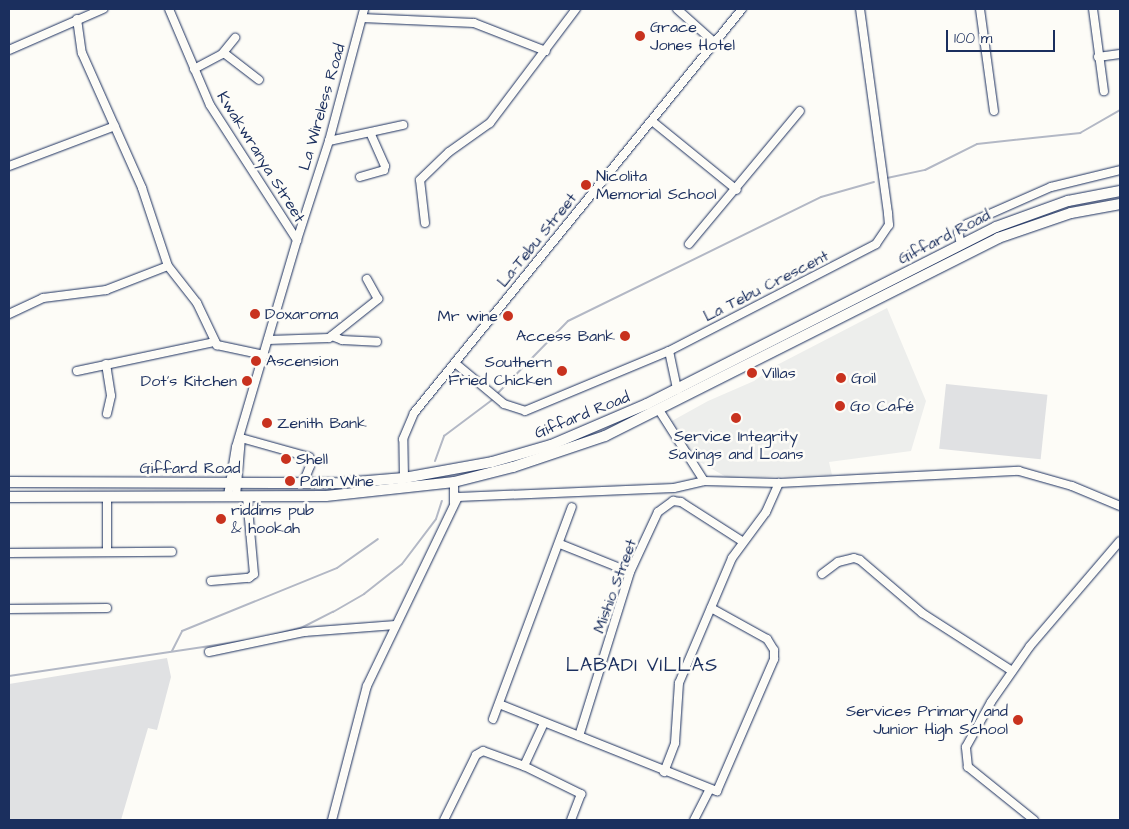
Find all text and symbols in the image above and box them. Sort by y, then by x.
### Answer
place label: Grace Jones Hotel [650,17,735,55]
scale bar [949,20,1058,52]
text: 100 m [954,28,993,49]
marker: Grace Jones Hotel [634,30,646,42]
street label: La Wireless Road [295,41,349,173]
street label: Kwakwranya Street [213,88,309,226]
place label: Nicolita Memorial School [596,166,716,204]
marker: Nicolita Memorial School [580,179,592,191]
street label: La-Tebu Street [493,189,581,291]
street label: Giffard Road [895,206,993,268]
street label: La Tebu Crescent [700,246,832,326]
place label: Doxaroma [265,304,338,324]
place label: Mr wine [438,306,498,326]
marker: Doxaroma [249,308,261,320]
marker: Mr wine [502,310,514,322]
place label: Access Bank [516,326,615,346]
marker: Access Bank [619,330,631,342]
place label: Ascension [266,351,339,371]
place label: Southern Fried Chicken [448,352,552,390]
marker: Ascension [250,355,262,367]
place label: Villas [762,363,796,383]
marker: Southern Fried Chicken [556,365,568,377]
marker: Villas [746,367,758,379]
place label: Goil [851,368,876,388]
place label: Dot's Kitchen [141,371,237,391]
marker: Goil [835,372,847,384]
marker: Dot's Kitchen [241,375,253,387]
street label: Giffard Road [532,387,632,443]
place label: Go Café [850,396,914,416]
marker: Go Café [834,400,846,412]
marker: Service Integrity Savings and Loans [730,412,742,424]
place label: Zenith Bank [277,413,367,433]
marker: Zenith Bank [261,417,273,429]
place label: Service Integrity Savings and Loans [669,426,803,464]
place label: Shell [296,449,328,469]
marker: Shell [280,453,292,465]
street label: Giffard Road [140,458,240,478]
place label: Palm Wine [300,471,374,491]
marker: Palm Wine [284,475,296,487]
place label: riddims pub & hookah [231,500,314,538]
marker: riddims pub & hookah [215,513,227,525]
street label: Mishio Street [589,536,641,636]
district label: LABADI VILLAS [564,655,720,677]
place label: Services Primary and Junior High School [846,701,1008,739]
marker: Services Primary and Junior High School [1012,714,1024,726]

